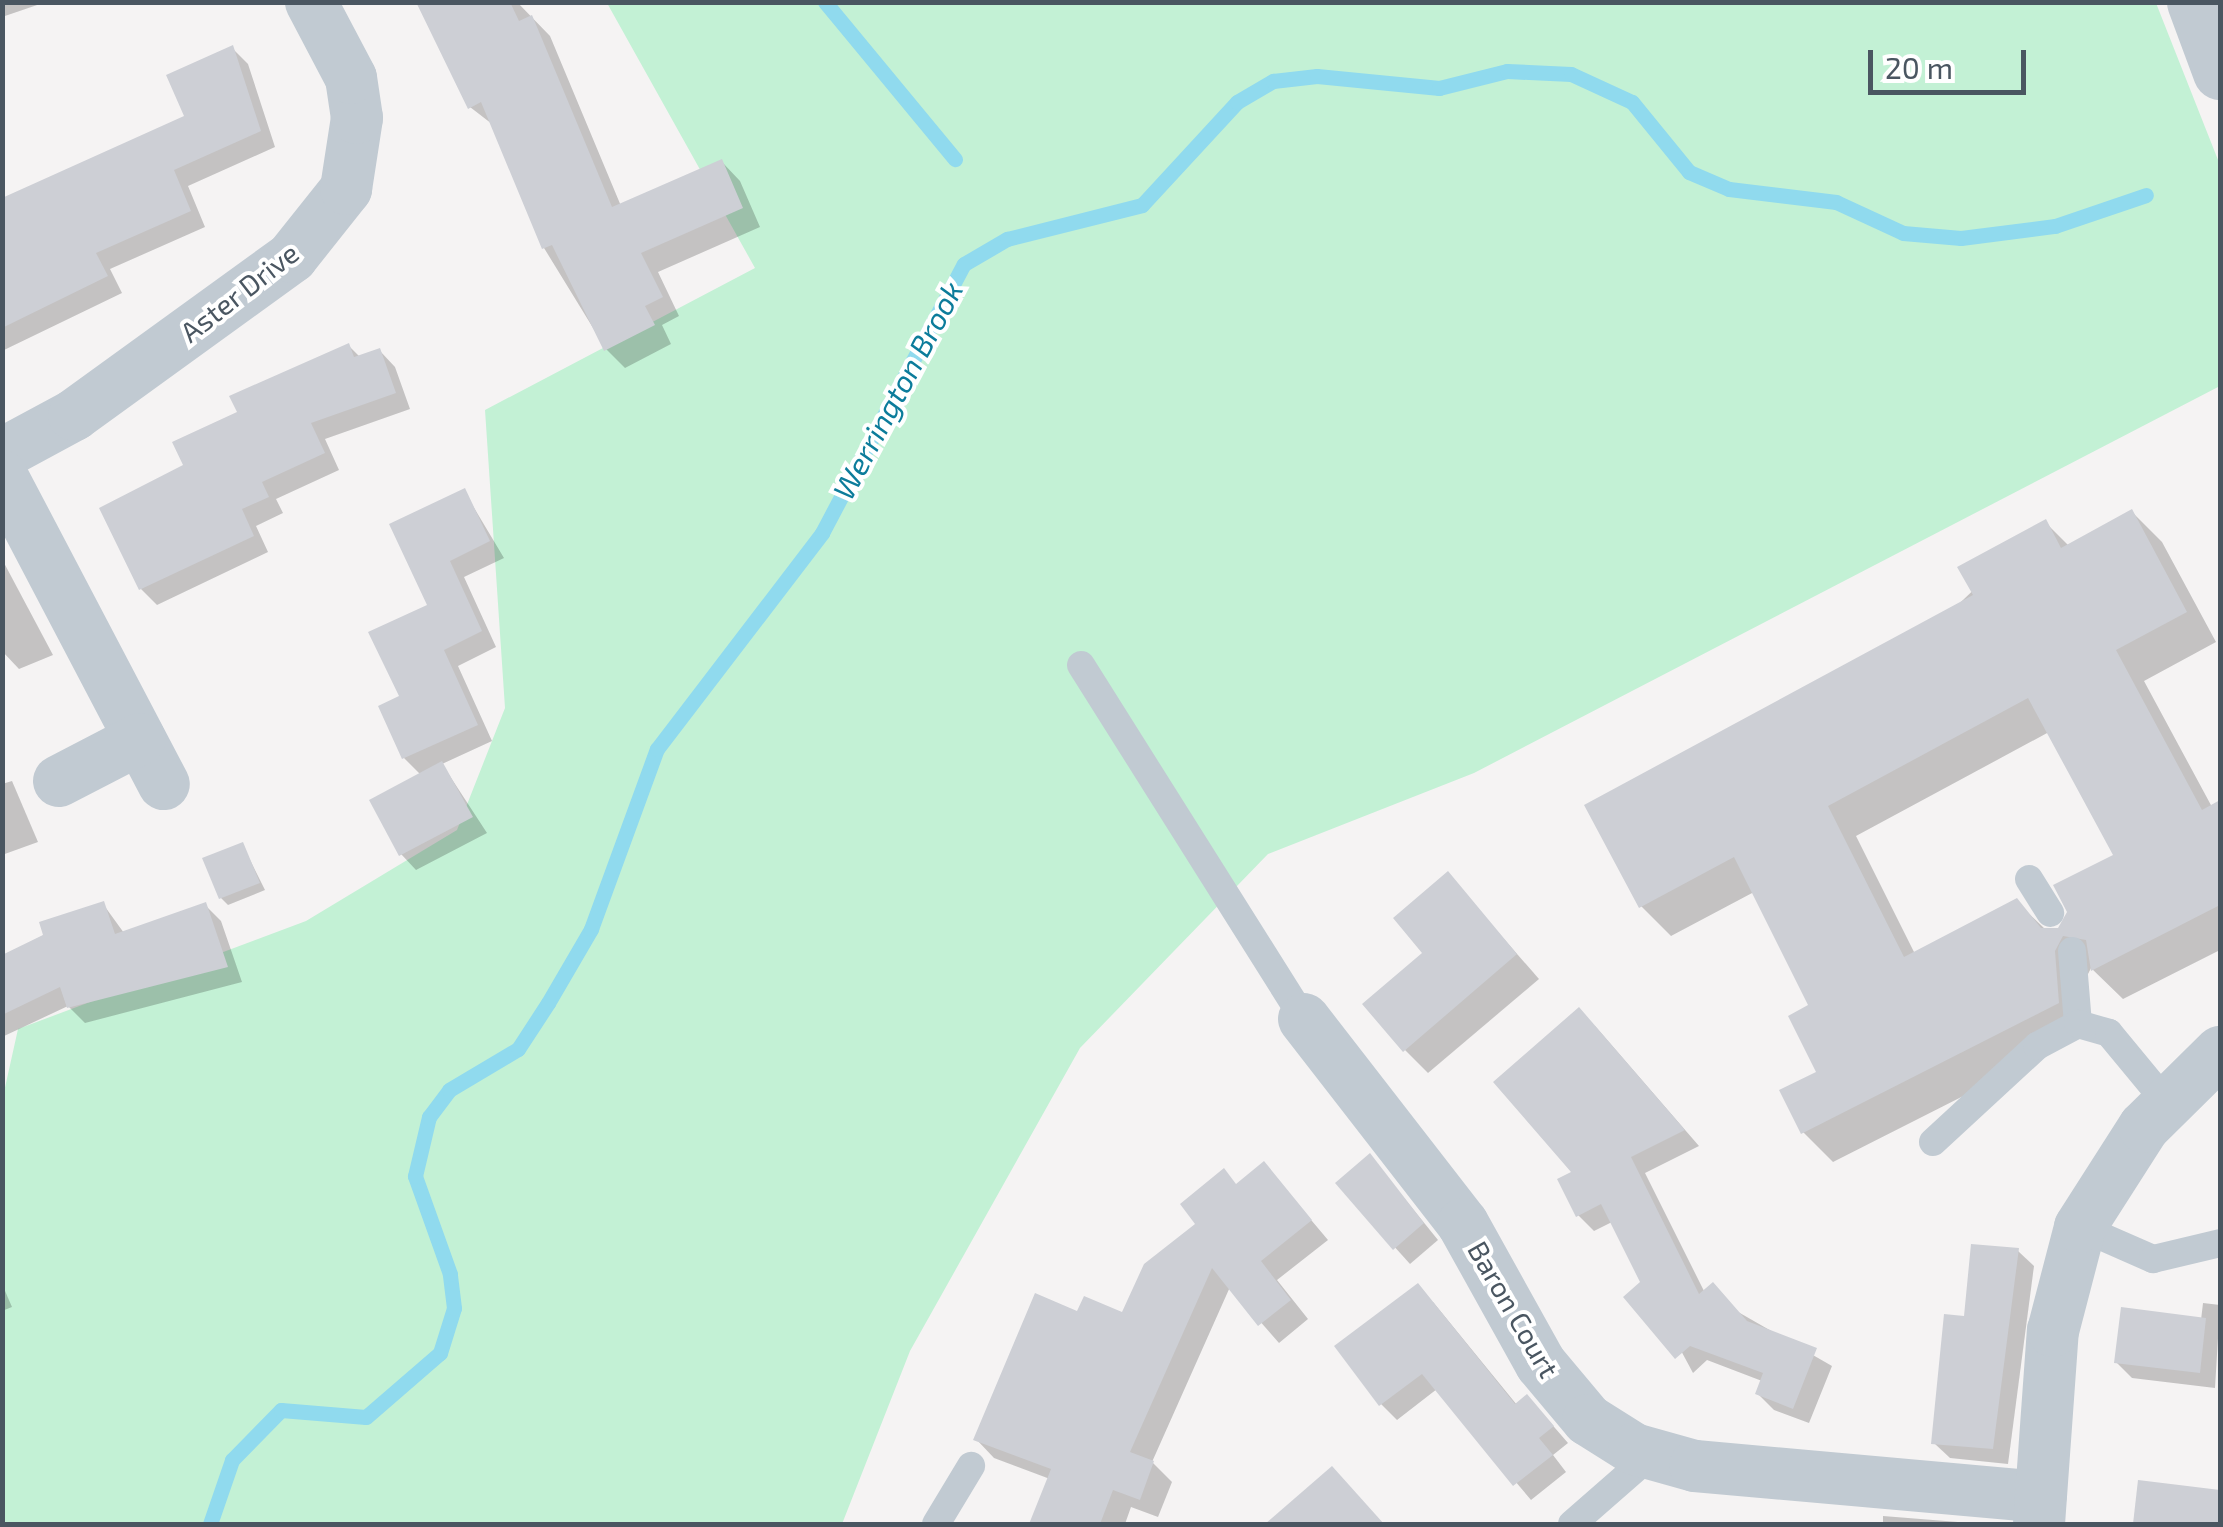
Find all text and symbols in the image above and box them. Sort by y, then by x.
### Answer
scale bar [1873,30,2030,92]
text: 20 m [1885,49,1953,85]
street label: Aster Drive [173,235,305,349]
water label: Werrington Brook [824,275,970,505]
street label: Baron Court [1462,1235,1566,1383]

